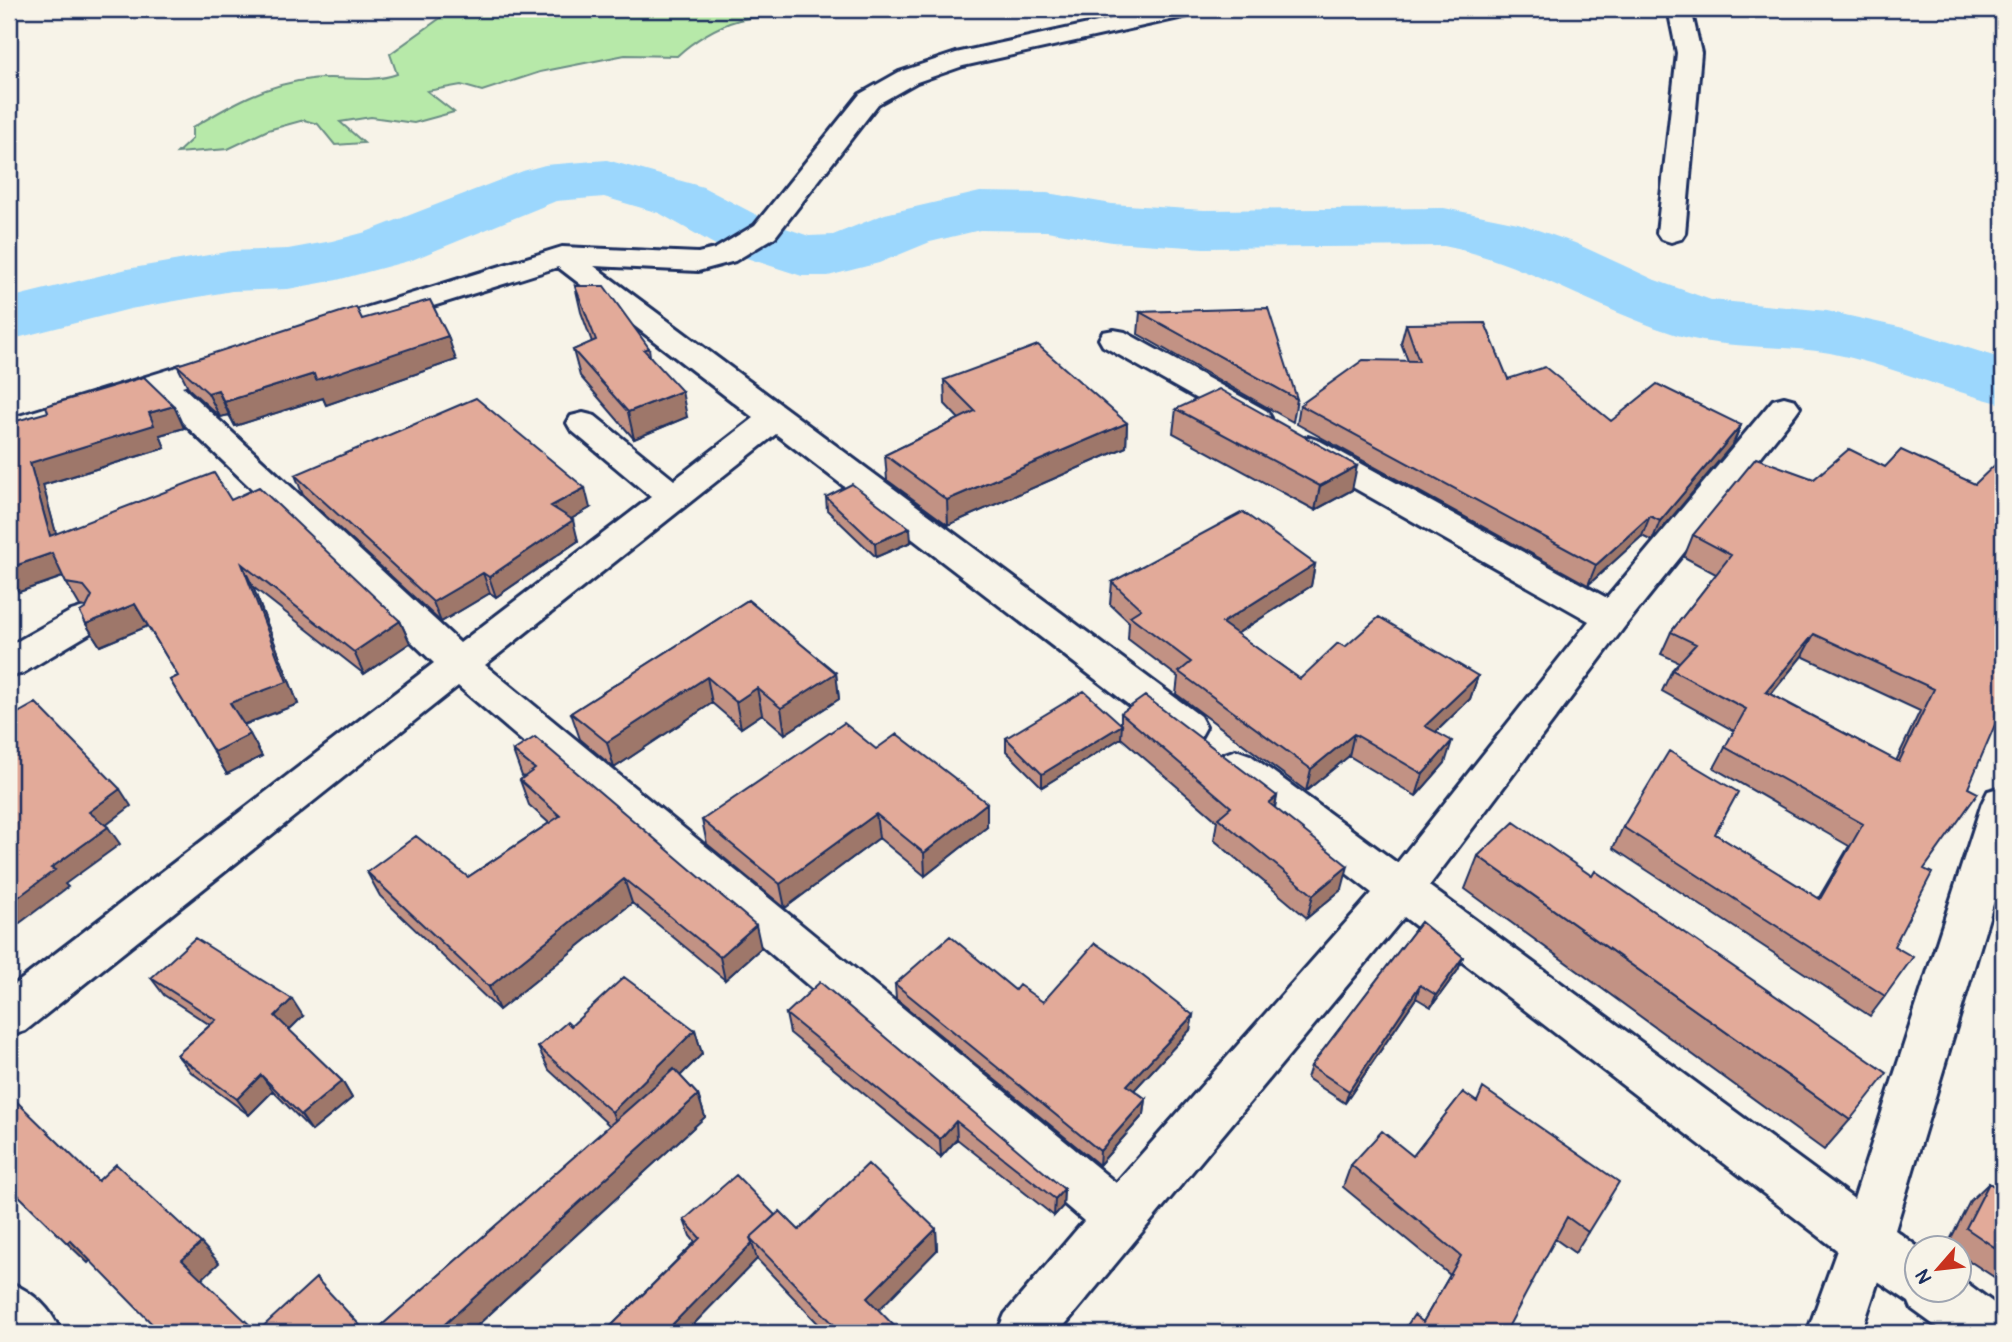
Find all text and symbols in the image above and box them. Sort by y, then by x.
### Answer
north arrow [1904,1234,1974,1304]
text: N [1910,1265,1937,1288]

